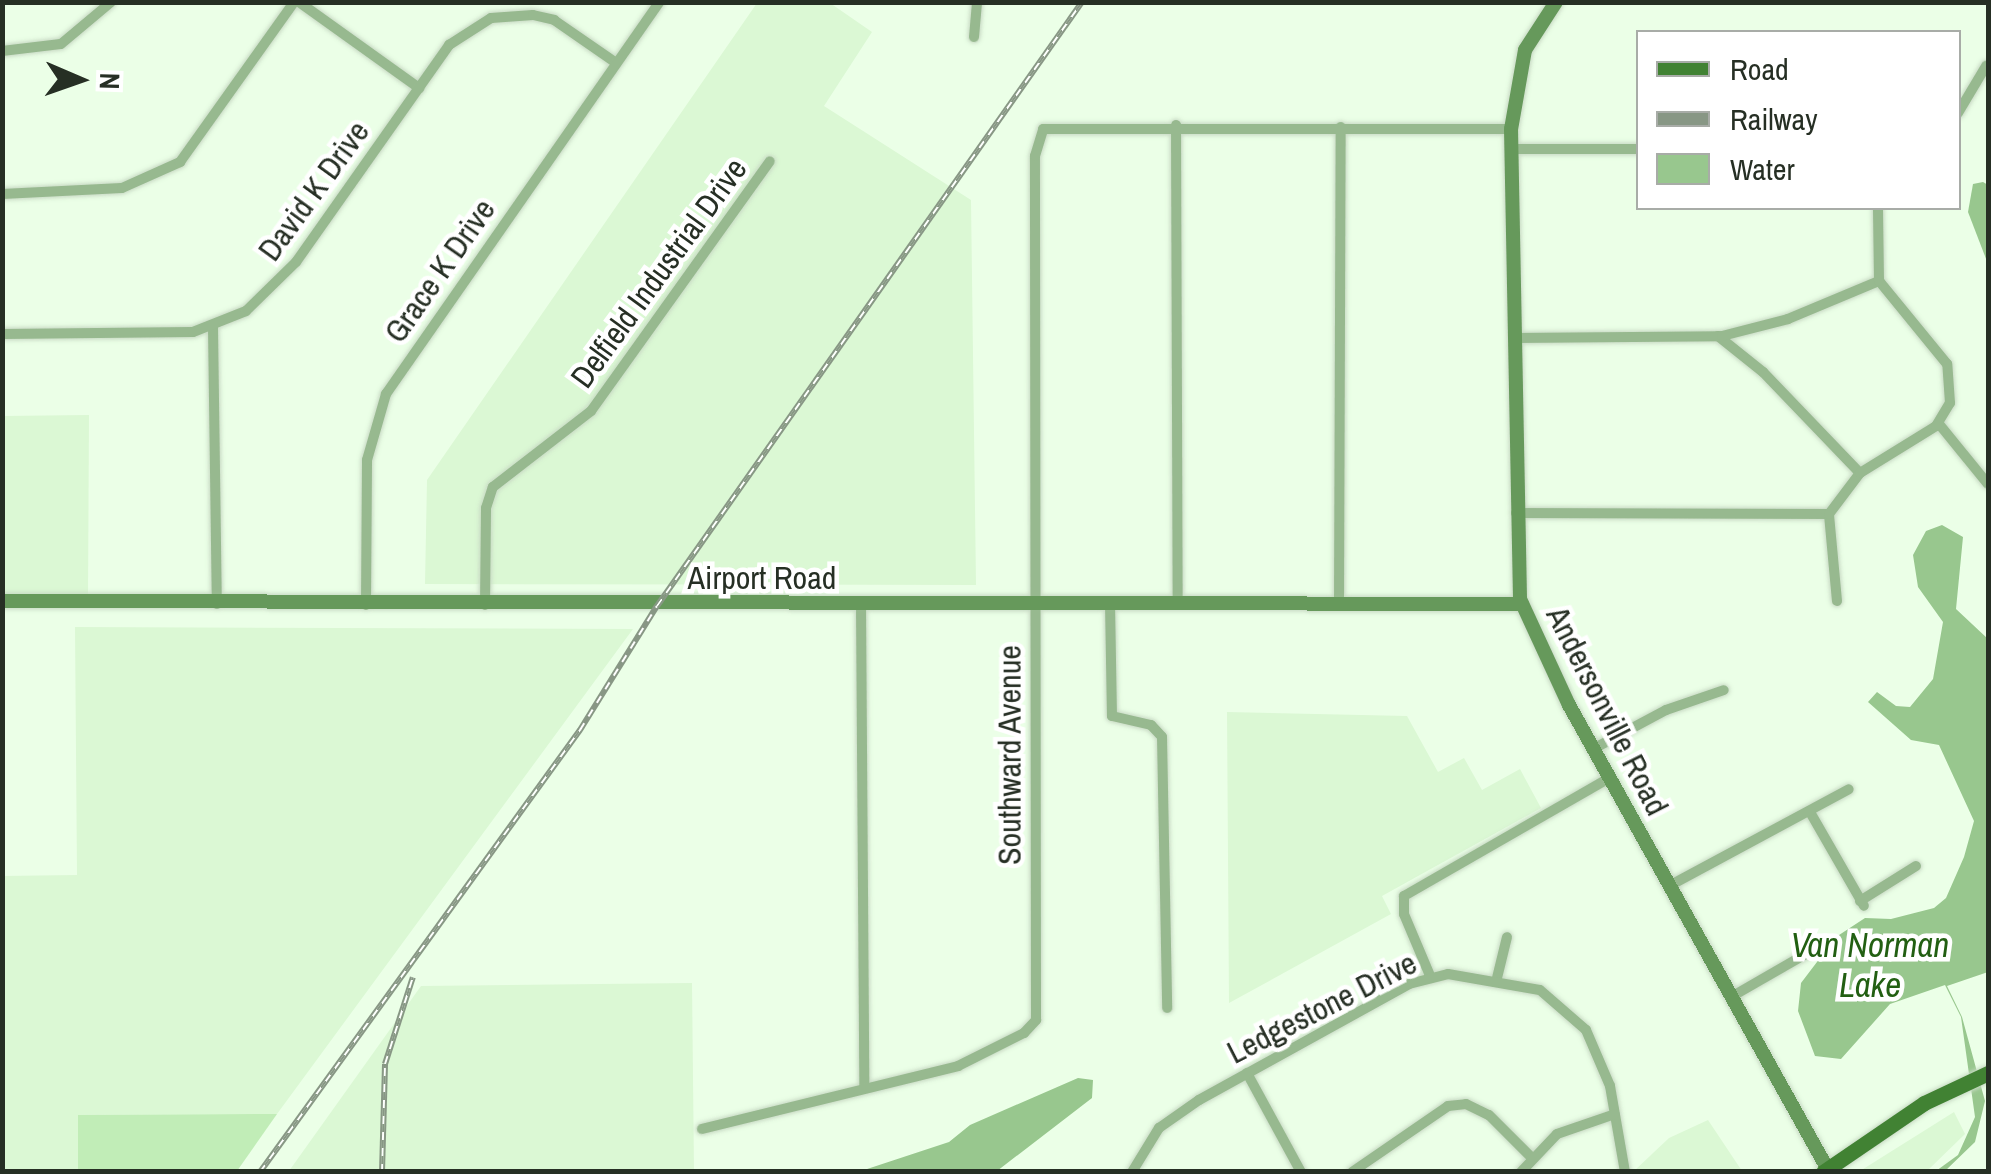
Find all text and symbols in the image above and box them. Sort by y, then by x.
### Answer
north arrow [30,30,130,130]
legend [1636,30,1961,210]
text: Road [1730,49,1789,89]
text: N [91,72,129,90]
text: Railway [1730,99,1817,139]
street label: David K Drive [250,114,378,268]
text: Water [1730,149,1795,189]
street label: Delfield Industrial Drive [563,151,755,395]
street label: Grace K Drive [377,192,503,350]
street label: Airport Road [688,559,836,597]
street label: Andersonville Road [1538,600,1676,822]
street label: Southward Avenue [991,644,1029,866]
water label: Van Norman Lake [1791,924,1949,1006]
street label: Ledgestone Drive [1221,944,1423,1072]

